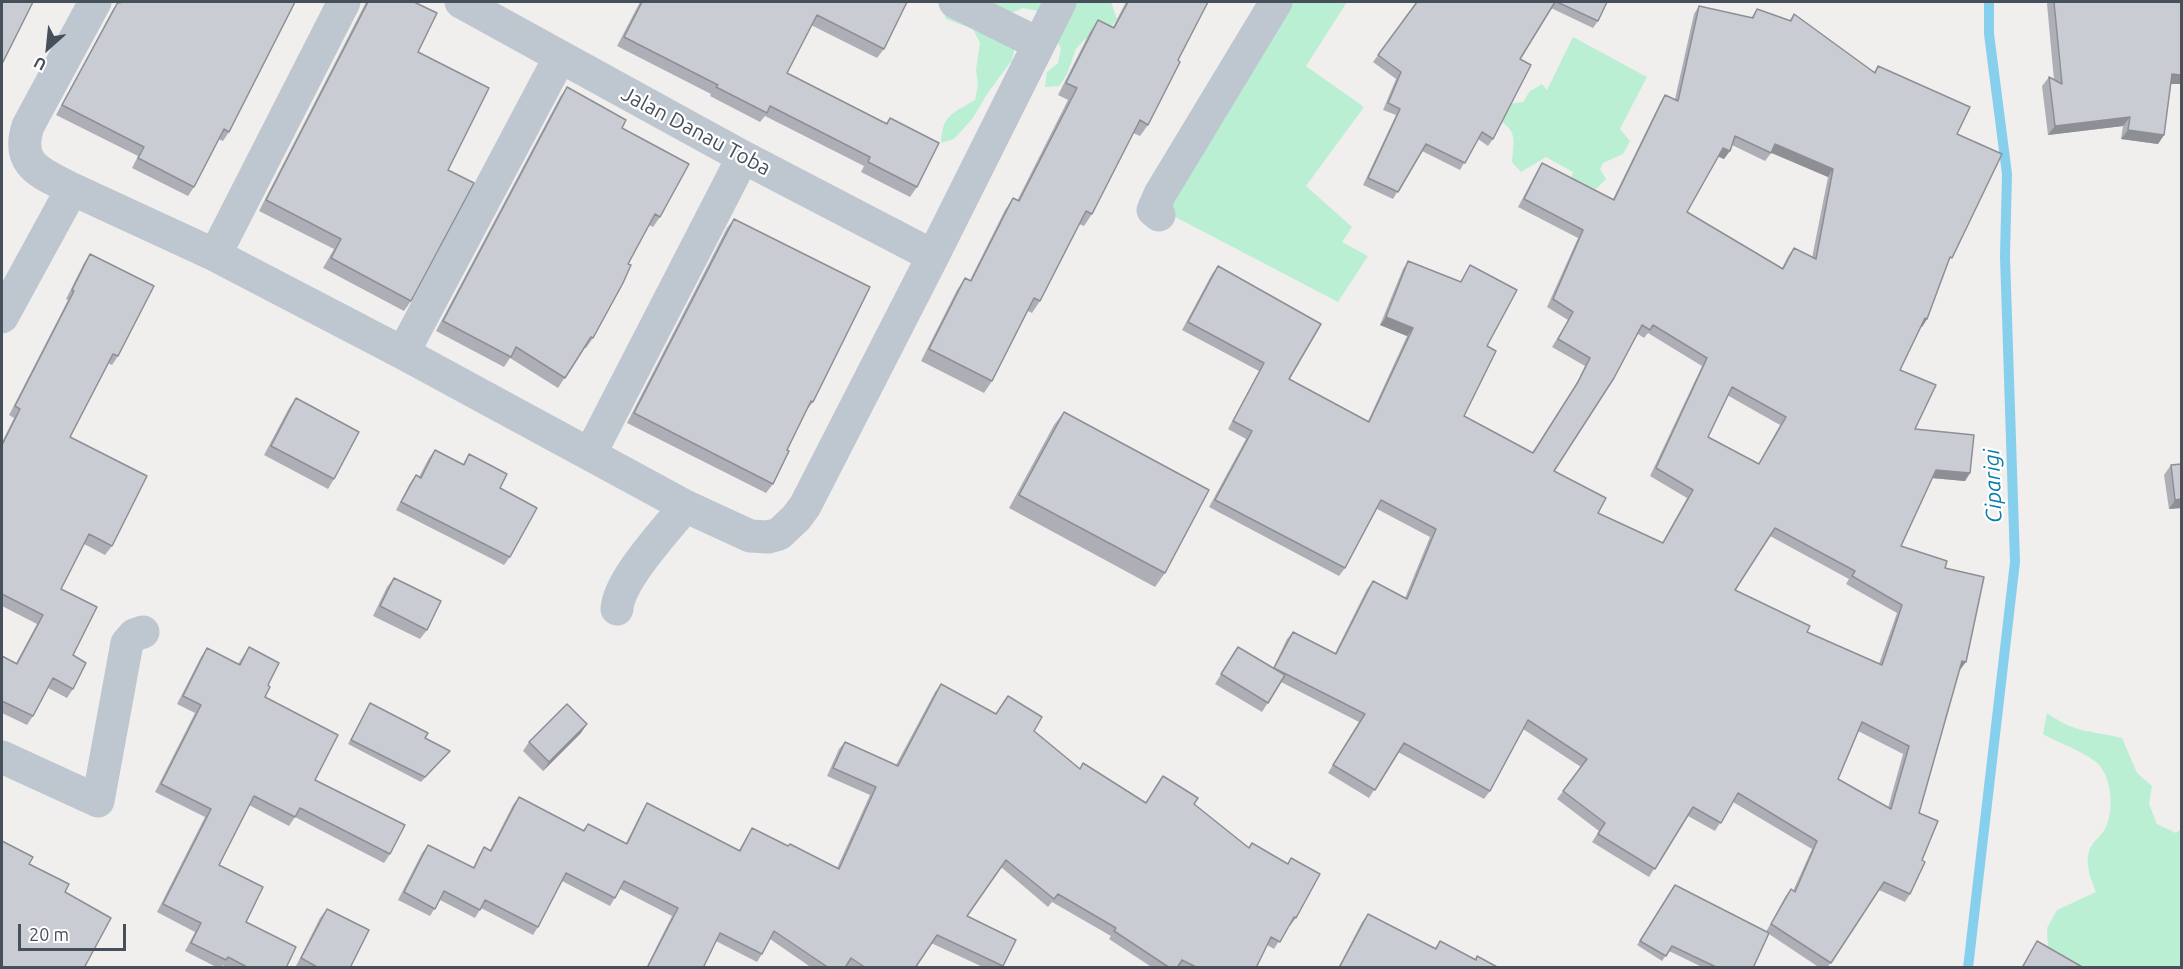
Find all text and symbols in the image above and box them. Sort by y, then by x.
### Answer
north arrow [18,18,78,78]
text: U [31,53,49,75]
street label: Jalan Danau Toba [617,81,775,181]
water label: Ciparigi [1979,448,2007,524]
scale bar [21,912,129,950]
text: 20 m [29,924,69,944]

